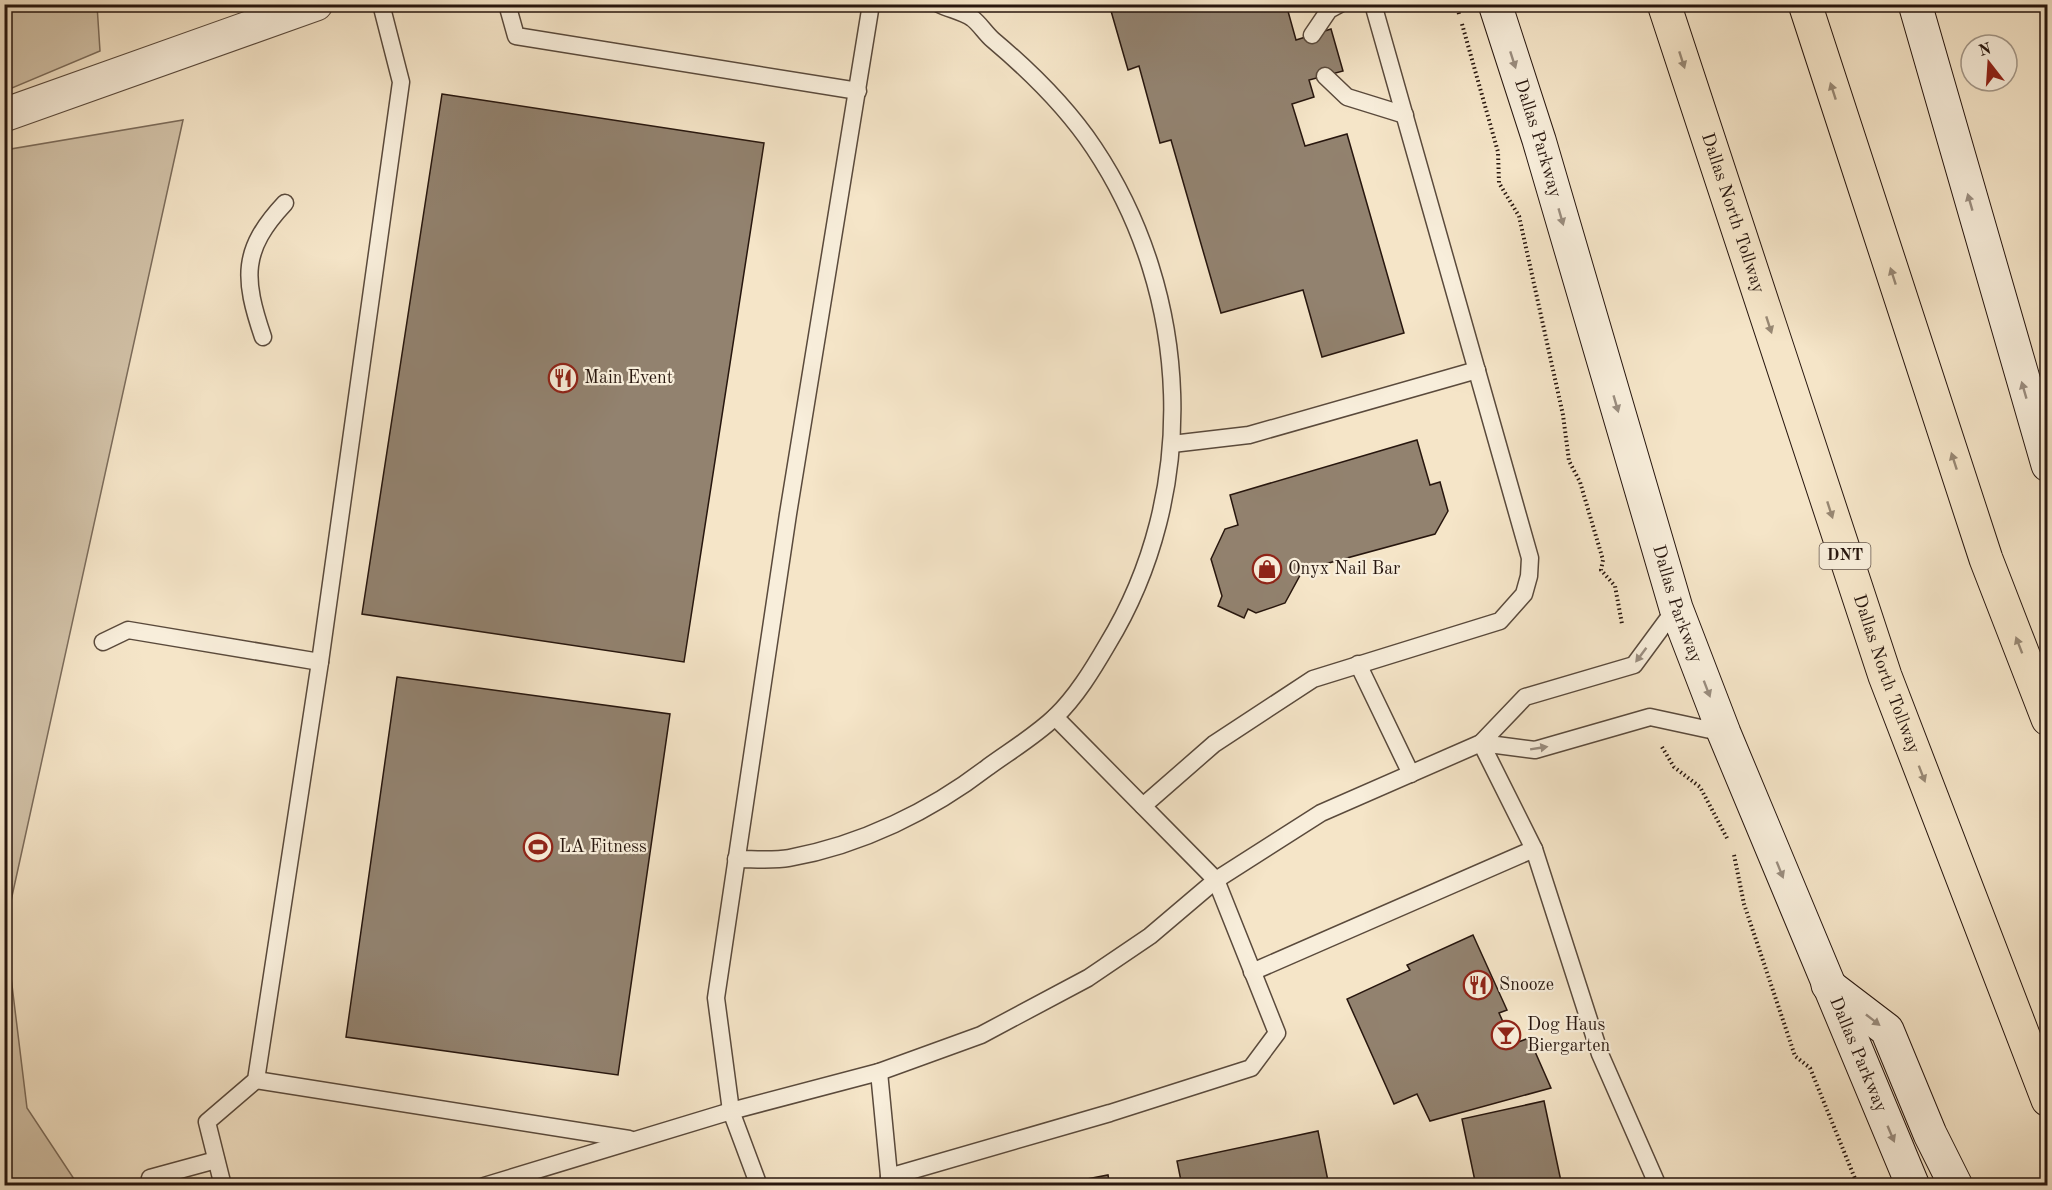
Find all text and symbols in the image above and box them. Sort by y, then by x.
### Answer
north arrow [1959,33,2019,93]
text: N [1977,41,1994,60]
one-way arrow [1508,51,1518,69]
one-way arrow [1678,51,1687,69]
street label: Dallas Parkway [1511,77,1565,200]
one-way arrow [1828,82,1837,100]
street label: Dallas North Tollway [1698,131,1768,296]
one-way arrow [1965,193,1975,211]
one-way arrow [1557,208,1566,226]
one-way arrow [1888,267,1898,285]
one-way arrow [1765,316,1775,334]
restaurant icon: Main Event [547,362,579,394]
place label: Main Event [584,369,673,387]
one-way arrow [2019,381,2028,399]
one-way arrow [1612,395,1621,413]
one-way arrow [1949,452,1958,470]
one-way arrow [1826,501,1835,519]
street label: Dallas Parkway [1649,543,1705,666]
road number: DNT [1820,543,1870,569]
shop icon: Onyx Nail Bar [1251,553,1283,585]
place label: Onyx Nail Bar [1288,560,1401,578]
street label: Dallas North Tollway [1850,592,1923,757]
one-way arrow [2014,636,2023,654]
one-way arrow [1635,646,1647,662]
one-way arrow [1703,680,1712,698]
one-way arrow [1530,743,1549,752]
one-way arrow [1917,765,1927,783]
sports icon: LA Fitness [522,831,554,863]
place label: LA Fitness [559,838,647,856]
one-way arrow [1776,861,1785,879]
restaurant icon: Snooze [1462,969,1494,1001]
place label: Snooze [1499,976,1554,994]
street label: Dallas Parkway [1826,994,1890,1115]
one-way arrow [1865,1013,1881,1026]
place label: Dog Haus Biergarten [1527,1016,1611,1055]
bar icon: Dog Haus Biergarten [1490,1019,1522,1051]
one-way arrow [1886,1126,1896,1144]

